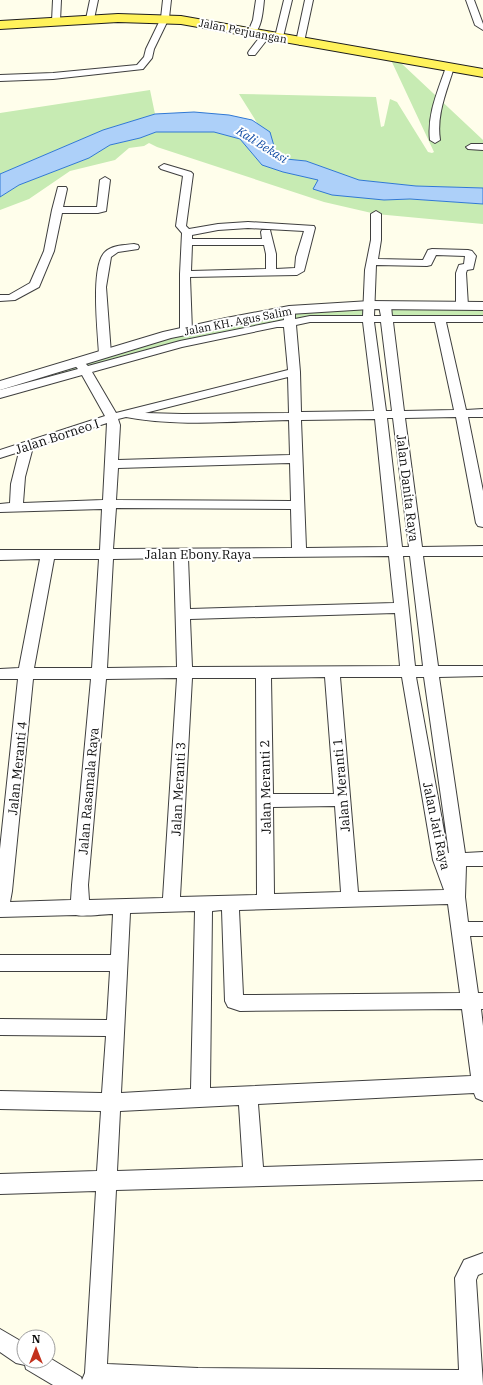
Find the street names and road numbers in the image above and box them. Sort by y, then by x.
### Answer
street label: Jalan Perjuangan [198,16,288,46]
street label: Jalan KH. Agus Salim [183,304,294,338]
street label: Jalan Borneo I [13,415,101,458]
street label: Jalan Danita Raya [392,433,423,543]
street label: Jalan Ebony Raya [145,546,251,563]
street label: Jalan Meranti 4 [4,720,31,816]
street label: Jalan Rasamala Raya [74,727,103,855]
street label: Jalan Meranti 1 [329,737,354,833]
street label: Jalan Meranti 2 [256,740,275,834]
street label: Jalan Meranti 3 [168,742,189,837]
street label: Jalan Jati Raya [419,781,454,872]

